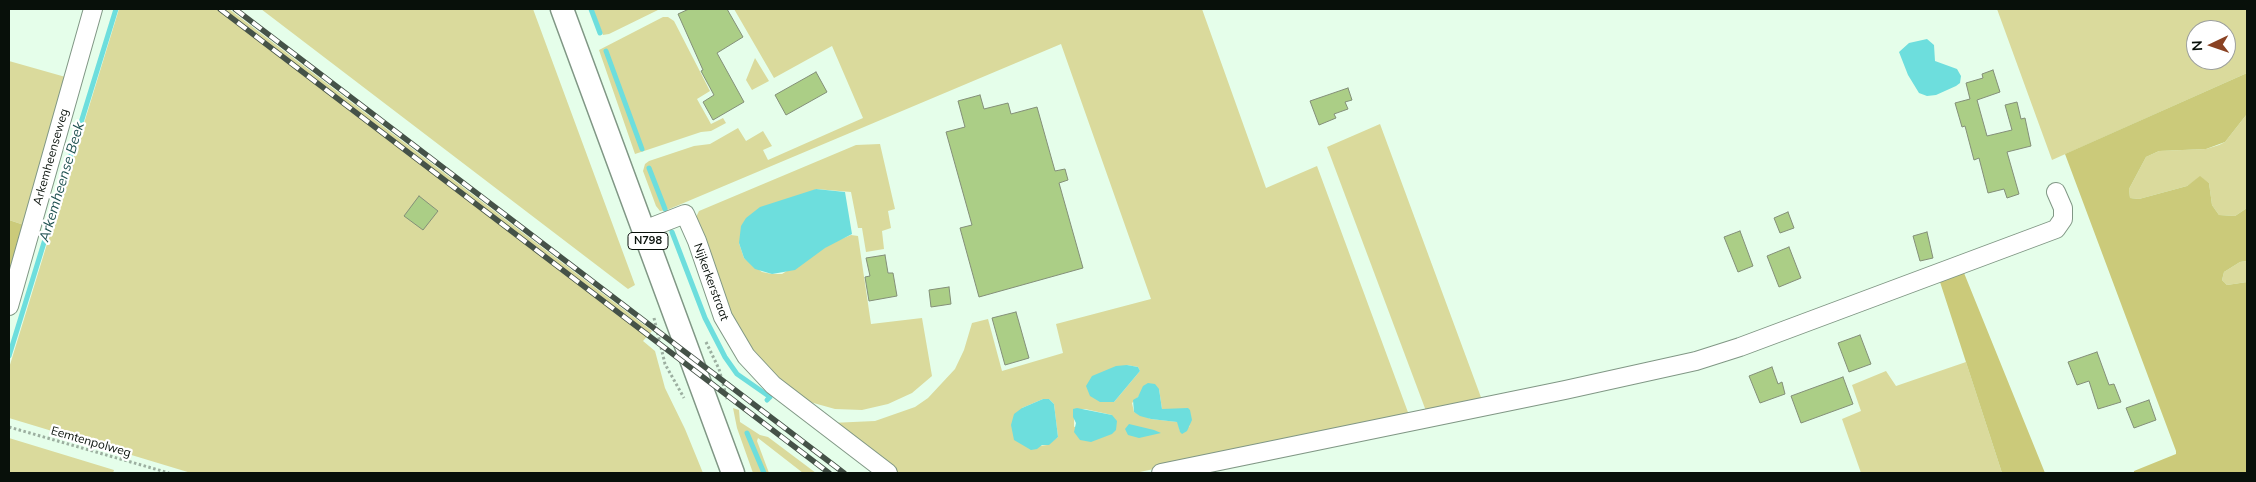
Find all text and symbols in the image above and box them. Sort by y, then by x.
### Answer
north arrow [2186,20,2236,70]
text: N [2188,40,2206,51]
street label: Arkemheenseweg [30,107,72,207]
water label: Arkemheense Beek [36,120,88,244]
road number: N798 [628,232,668,250]
street label: Nijkerkerstraat [690,241,732,323]
street label: Eemtenpolweg [49,424,133,460]

